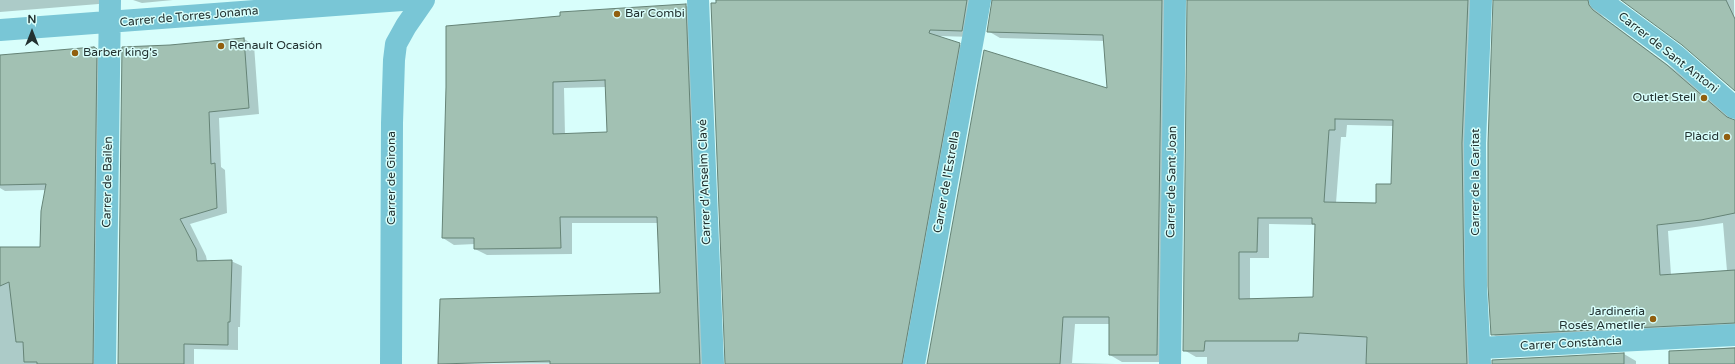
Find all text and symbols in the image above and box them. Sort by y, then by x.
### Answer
street label: Carrer de Torres Jonama [119,4,259,30]
place label: Bar Combi [625,7,685,21]
marker: Bar Combi [612,9,622,19]
street label: Carrer de Sant Antoni [1615,9,1721,97]
north arrow [12,12,52,52]
text: N [28,13,36,26]
place label: Renault Ocasión [229,39,322,53]
marker: Renault Ocasión [216,41,226,51]
place label: Barber king's [83,46,158,60]
marker: Barber king's [70,48,80,58]
place label: Outlet Stell [1633,91,1696,105]
marker: Outlet Stell [1699,93,1709,103]
street label: Carrer d'Anselm Clavé [696,119,714,245]
street label: Carrer de Sant Joan [1164,126,1180,238]
street label: Carrer de la Caritat [1469,128,1483,236]
street label: Carrer de l'Estrella [931,130,963,234]
place label: Plàcid [1684,130,1719,144]
street label: Carrer de Girona [385,131,399,225]
marker: Plàcid [1722,132,1732,142]
street label: Carrer de Bailèn [100,136,116,228]
place label: Jardineria Rosés Ametller [1559,305,1645,333]
marker: Jardineria Rosés Ametller [1648,314,1658,324]
street label: Carrer Constància [1520,334,1622,354]

